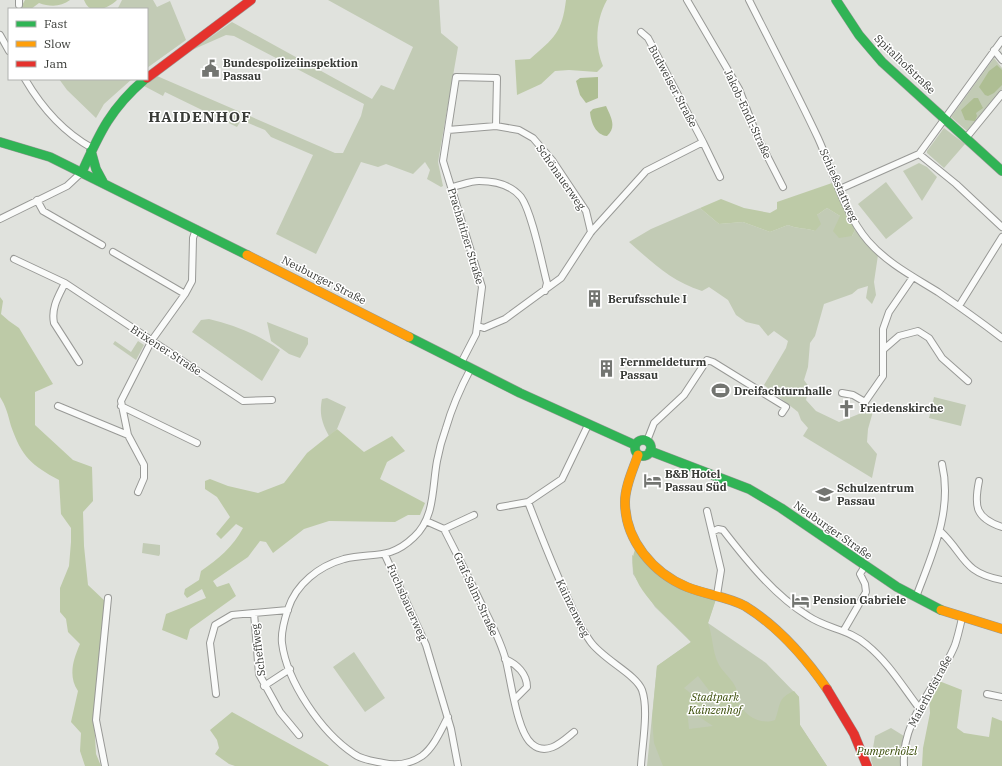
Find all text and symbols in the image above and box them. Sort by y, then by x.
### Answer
legend [8,8,148,80]
text: Fast [44,16,68,31]
street label: Spitalhofstraße [872,31,939,97]
text: Slow [44,36,71,51]
street label: Budweiser Straße [645,42,701,130]
text: Jam [44,56,68,71]
place label: Bundespolizeiinspektion Passau [223,56,358,83]
public building icon: Bundespolizeiinspektion Passau [200,59,220,79]
street label: Jakob-Endl-Straße [721,67,775,161]
district label: HAIDENHOF [148,107,252,126]
street label: Schönauerweg [533,142,589,212]
street label: Schießstattweg [817,146,861,224]
street label: Prachatitzer Straße [445,186,487,286]
street label: Neuburger Straße [279,253,369,307]
building icon: Berufsschule I [585,289,605,309]
place label: Berufsschule I [608,292,687,306]
street label: Brixener Straße [128,322,204,378]
place label: Fernmeldeturm Passau [620,355,707,382]
building icon: Fernmeldeturm Passau [597,358,617,378]
sports icon: Dreifachturnhalle [711,381,731,401]
place label: Dreifachturnhalle [734,384,832,398]
church icon: Friedenskirche [837,398,857,418]
place label: Friedenskirche [860,401,943,415]
place label: B&B Hotel Passau Süd [665,467,727,494]
hotel icon: B&B Hotel Passau Süd [642,470,662,490]
place label: Schulzentrum Passau [837,481,914,508]
school or university icon: Schulzentrum Passau [814,484,834,504]
street label: Neuburger Straße [791,498,875,562]
street label: Graf-Salm-Straße [450,550,502,638]
street label: Fuchsbauerweg [384,562,430,642]
street label: Kainzenweg [553,577,593,639]
hotel icon: Pension Gabriele [790,590,810,610]
place label: Pension Gabriele [813,593,906,607]
street label: Scheffweg [248,623,268,677]
street label: Maierhofstraße [905,652,955,729]
park label: Stadtpark Kainzenhof [687,690,744,717]
park label: Pumperhölzl [856,744,918,758]

